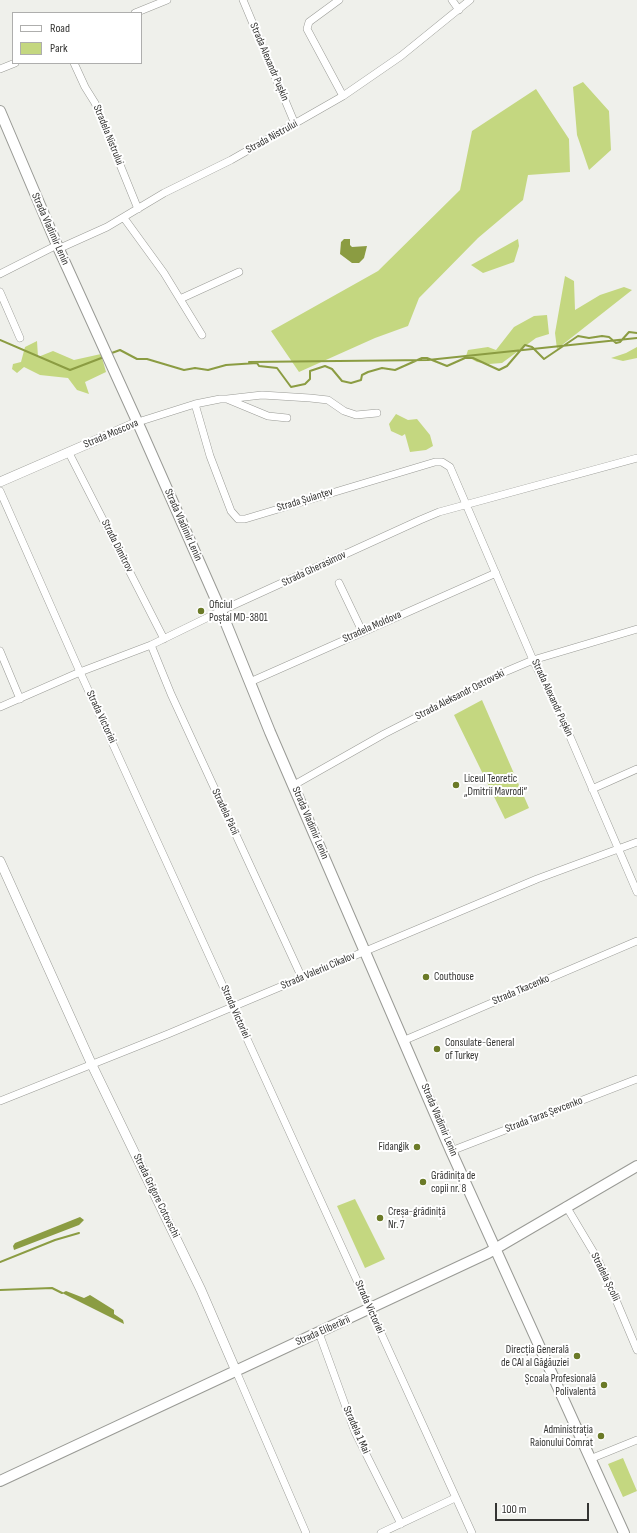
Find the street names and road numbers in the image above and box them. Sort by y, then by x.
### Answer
street label: Strada Alexandr Pușkin [247,21,291,103]
street label: Stradela Nistrului [90,103,126,167]
street label: Strada Nistrului [244,117,300,157]
street label: Strada Vladimir Lenin [28,191,72,267]
street label: Strada Moscova [82,417,140,451]
street label: Strada Șuianțev [275,485,335,515]
street label: Strada Vladimir Lenin [161,487,205,563]
street label: Strada Dimitrov [98,517,136,575]
street label: Strada Gherasimov [280,548,348,590]
street label: Stradela Moldova [341,608,403,646]
street label: Strada Alexandr Pușkin [528,657,576,739]
street label: Strada Aleksandr Ostrovski [413,667,507,723]
street label: Strada Victoriei [83,689,119,745]
street label: Strada Vladimir Lenin [289,785,331,861]
street label: Stradela Păcii [209,787,241,837]
street label: Strada Valeriu Cikalov [279,949,357,993]
street label: Strada Tkacenko [490,972,552,1008]
street label: Strada Victoriei [217,983,253,1041]
street label: Strada Vladimir Lenin [418,1082,460,1158]
street label: Strada Taras Șevcenko [503,1094,585,1136]
street label: Strada Grigore Cotovschi [130,1152,182,1240]
street label: Stradela Școlii [588,1251,622,1303]
street label: Strada Victoriei [351,1278,387,1336]
street label: Strada Eliberării [294,1313,352,1349]
street label: Stradela 1 Mai [340,1404,372,1456]

